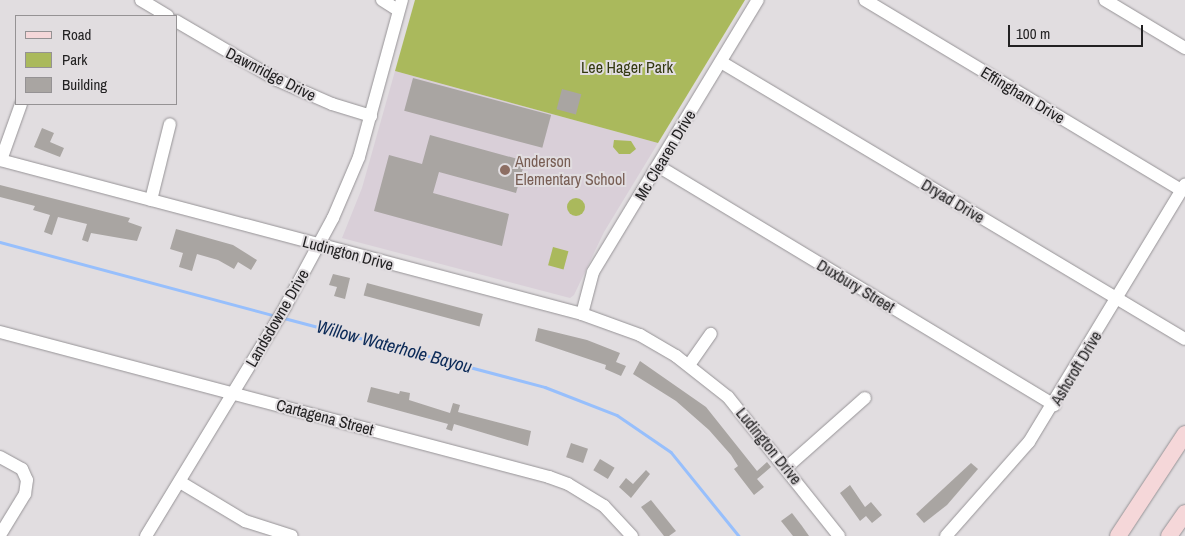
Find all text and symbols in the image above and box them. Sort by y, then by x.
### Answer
legend [15,15,178,105]
scale bar [1010,15,1145,47]
text: 100 m [1016,23,1050,44]
text: Road [62,24,91,45]
street label: Dawnridge Drive [223,43,319,105]
text: Park [62,49,87,70]
park label: Lee Hager Park [581,57,673,77]
street label: Effingham Drive [978,62,1068,128]
text: Building [62,74,107,95]
street label: Mc Clearen Drive [630,106,700,204]
place label: Anderson Elementary School [515,151,625,189]
marker: Anderson Elementary School [499,164,511,176]
street label: Dryad Drive [918,175,988,227]
street label: Ludington Drive [300,232,396,274]
street label: Duxbury Street [814,255,898,317]
street label: Landsdowne Drive [241,266,313,370]
water label: Willow Waterhole Bayou [314,316,474,378]
street label: Ashcroft Drive [1046,327,1106,409]
street label: Cartagena Street [274,395,376,439]
street label: Ludington Drive [732,404,806,488]

